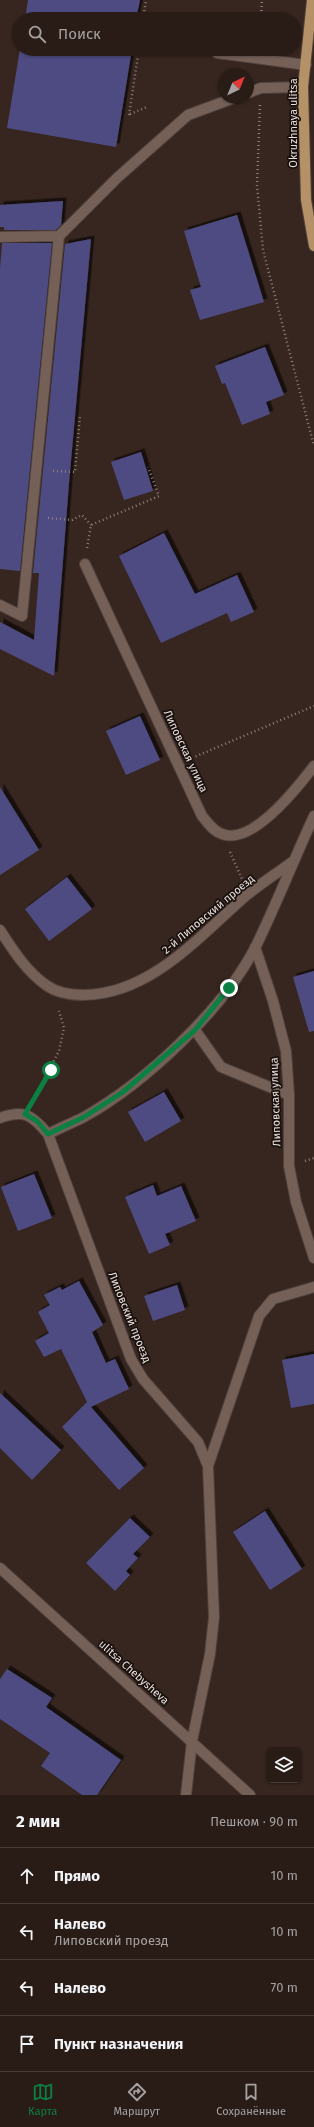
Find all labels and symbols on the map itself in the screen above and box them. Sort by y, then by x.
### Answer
north arrow [218,68,254,104]
street label: Okruzhnaya ulitsa [287,78,300,168]
street label: Липовская улица [161,708,210,794]
street label: 2-й Липовский проезд [160,872,257,957]
route end [220,979,238,997]
street label: Липовская улица [267,1057,284,1147]
route start [42,1061,60,1079]
street label: Липовский проезд [105,1270,154,1364]
street label: ulitsa Chebysheva [96,1638,171,1707]

